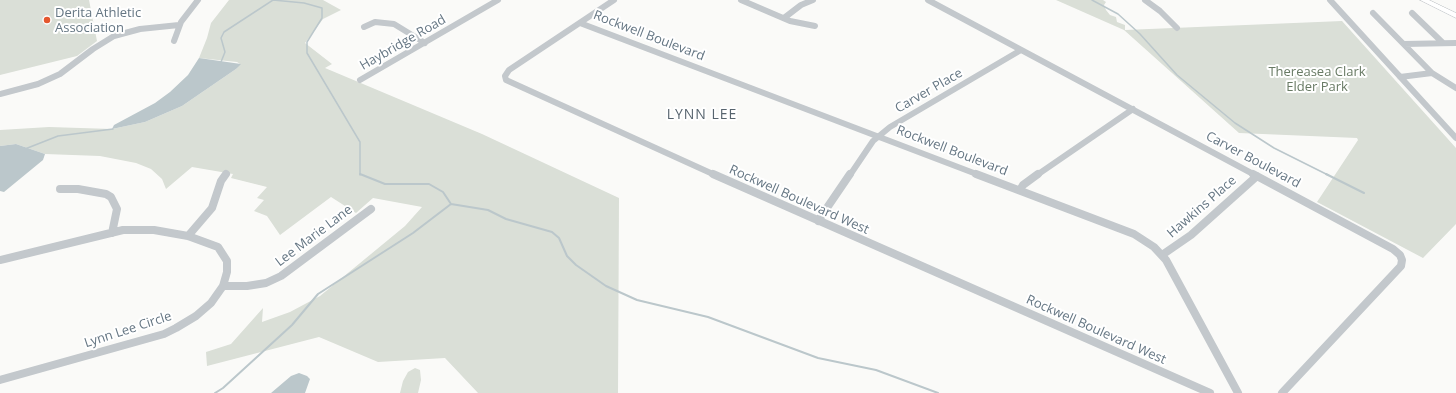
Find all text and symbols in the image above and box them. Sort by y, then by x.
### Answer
place label: Derita Athletic Association [55,5,141,36]
street label: Rockwell Boulevard [591,8,707,64]
street label: Haybridge Road [357,12,449,74]
marker: Derita Athletic Association [42,15,52,25]
park label: Thereasea Clark Elder Park [1268,64,1366,95]
street label: Carver Place [893,65,965,117]
district label: LYNN LEE [667,107,737,123]
street label: Rockwell Boulevard [894,123,1010,179]
street label: Carver Boulevard [1203,128,1303,192]
street label: Rockwell Boulevard West [727,162,871,238]
street label: Hawkins Place [1164,173,1240,241]
street label: Lee Marie Lane [272,202,356,270]
street label: Rockwell Boulevard West [1024,292,1168,368]
street label: Lynn Lee Circle [82,309,174,351]

